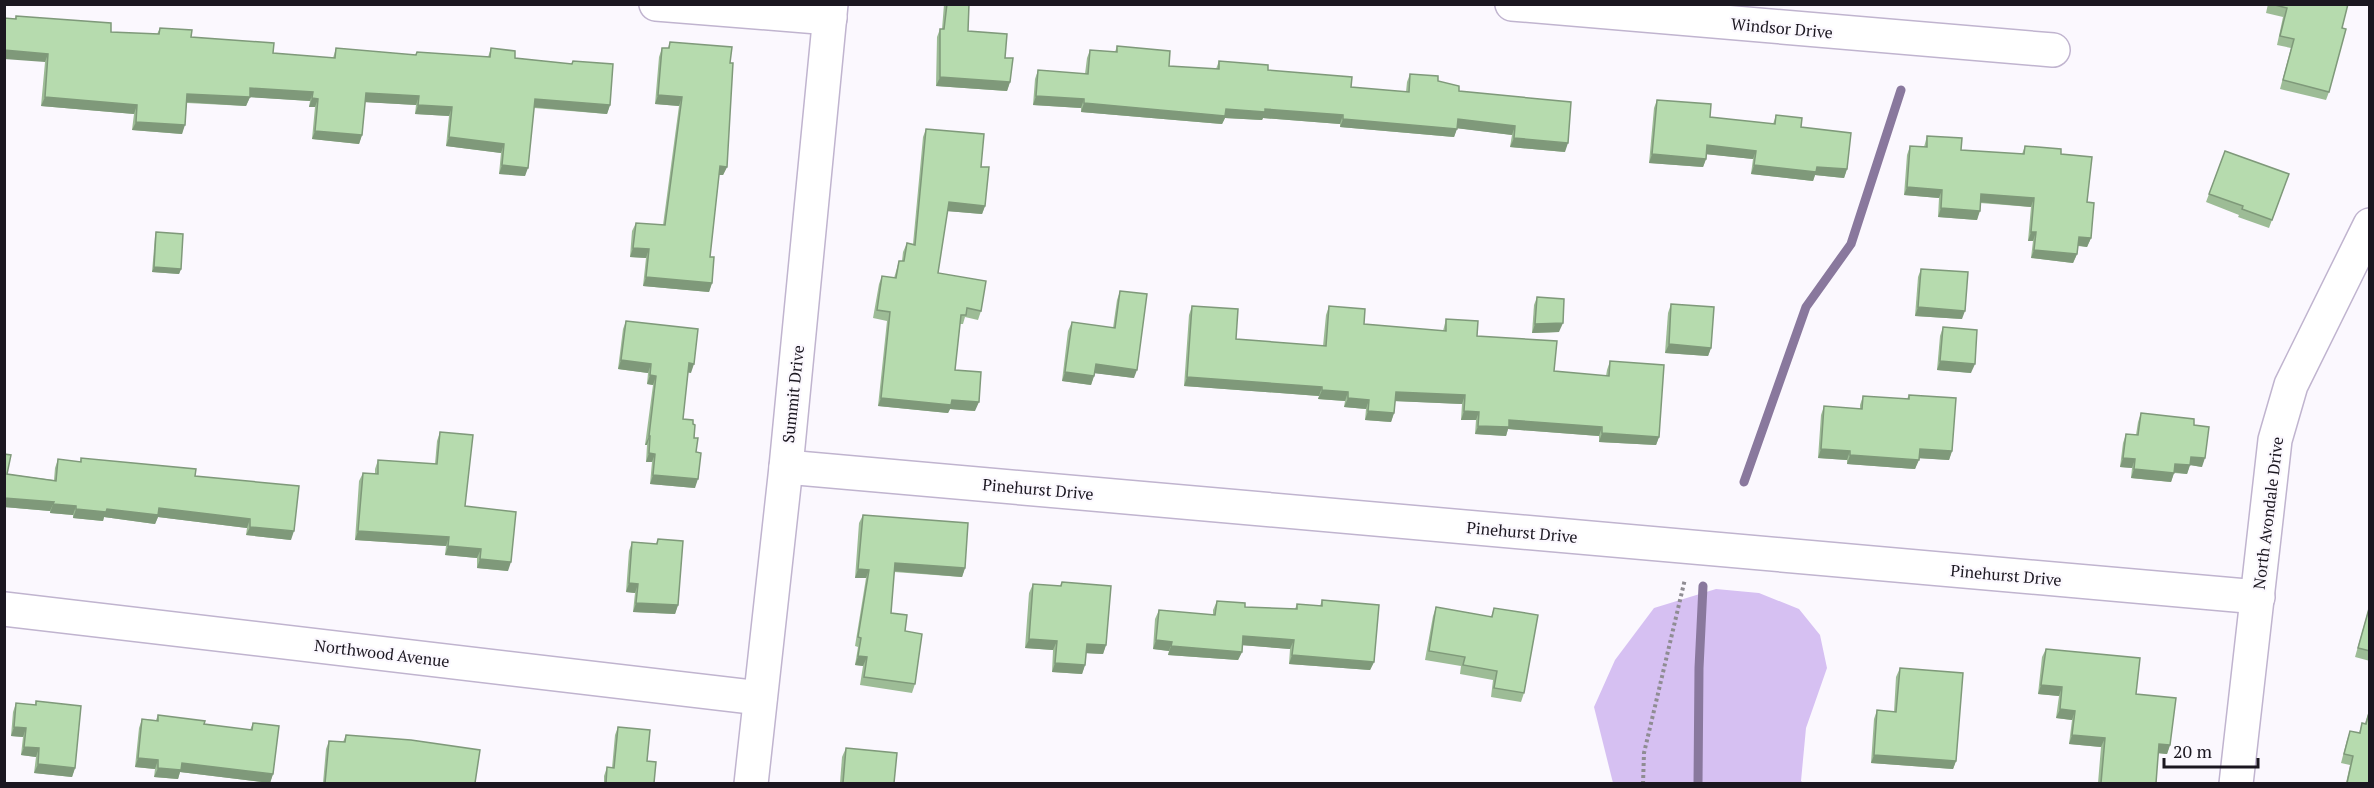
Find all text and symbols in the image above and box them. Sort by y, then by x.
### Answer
street label: Windsor Drive [1730,13,1834,43]
street label: Summit Drive [777,344,809,444]
street label: North Avondale Drive [2248,436,2288,590]
street label: Pinehurst Drive [981,473,1095,505]
street label: Pinehurst Drive [1465,516,1579,548]
street label: Pinehurst Drive [1949,559,2063,591]
street label: Northwood Avenue [313,634,451,672]
scale bar [2164,731,2258,769]
text: 20 m [2173,739,2213,763]

